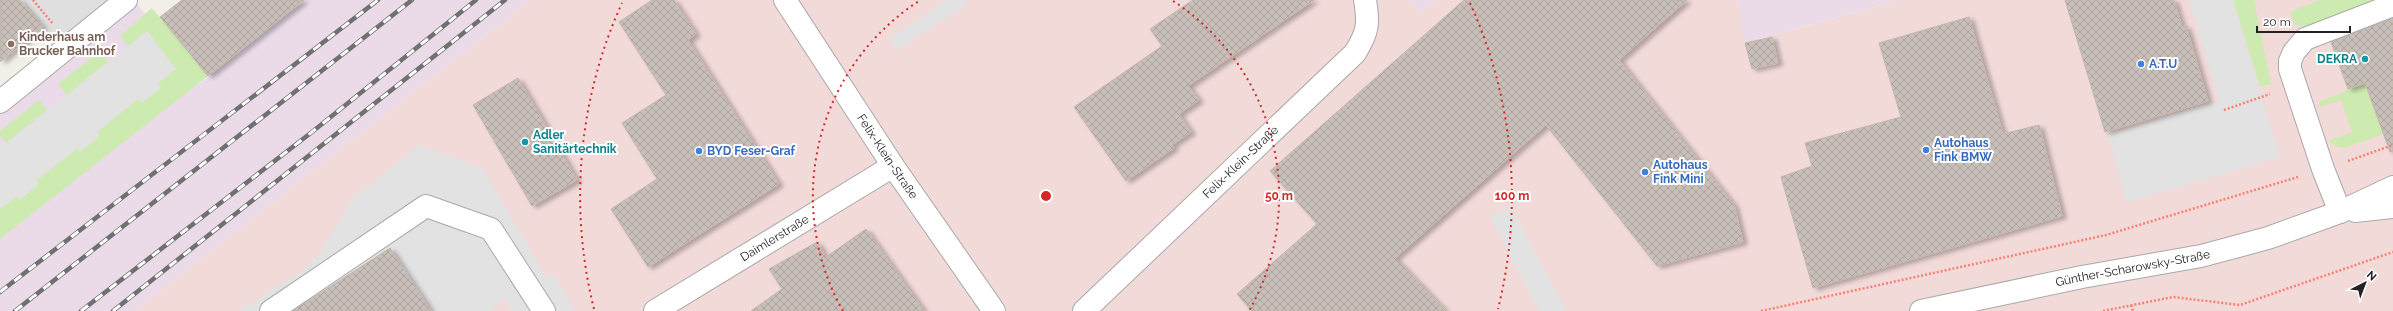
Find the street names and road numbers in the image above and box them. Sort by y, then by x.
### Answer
street label: Felix-Klein-Straße [854,111,921,202]
street label: Felix-Klein-Straße [1200,123,1281,201]
street label: Daimlerstraße [738,212,811,264]
street label: Günther-Scharowsky-Straße [2054,247,2212,289]

